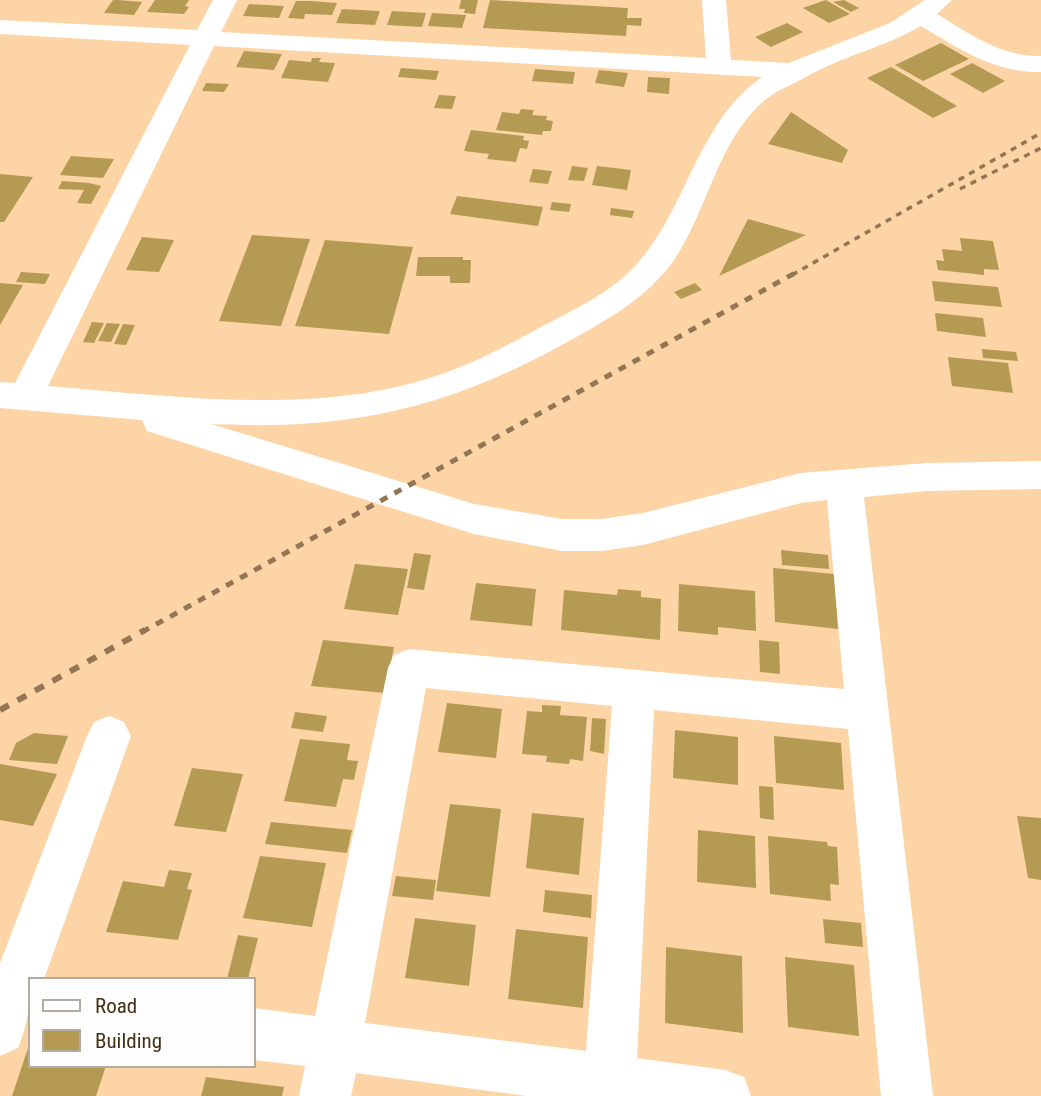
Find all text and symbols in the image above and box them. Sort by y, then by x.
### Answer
legend [28,977,256,1068]
text: Road [95,994,137,1018]
text: Building [95,1029,162,1053]

